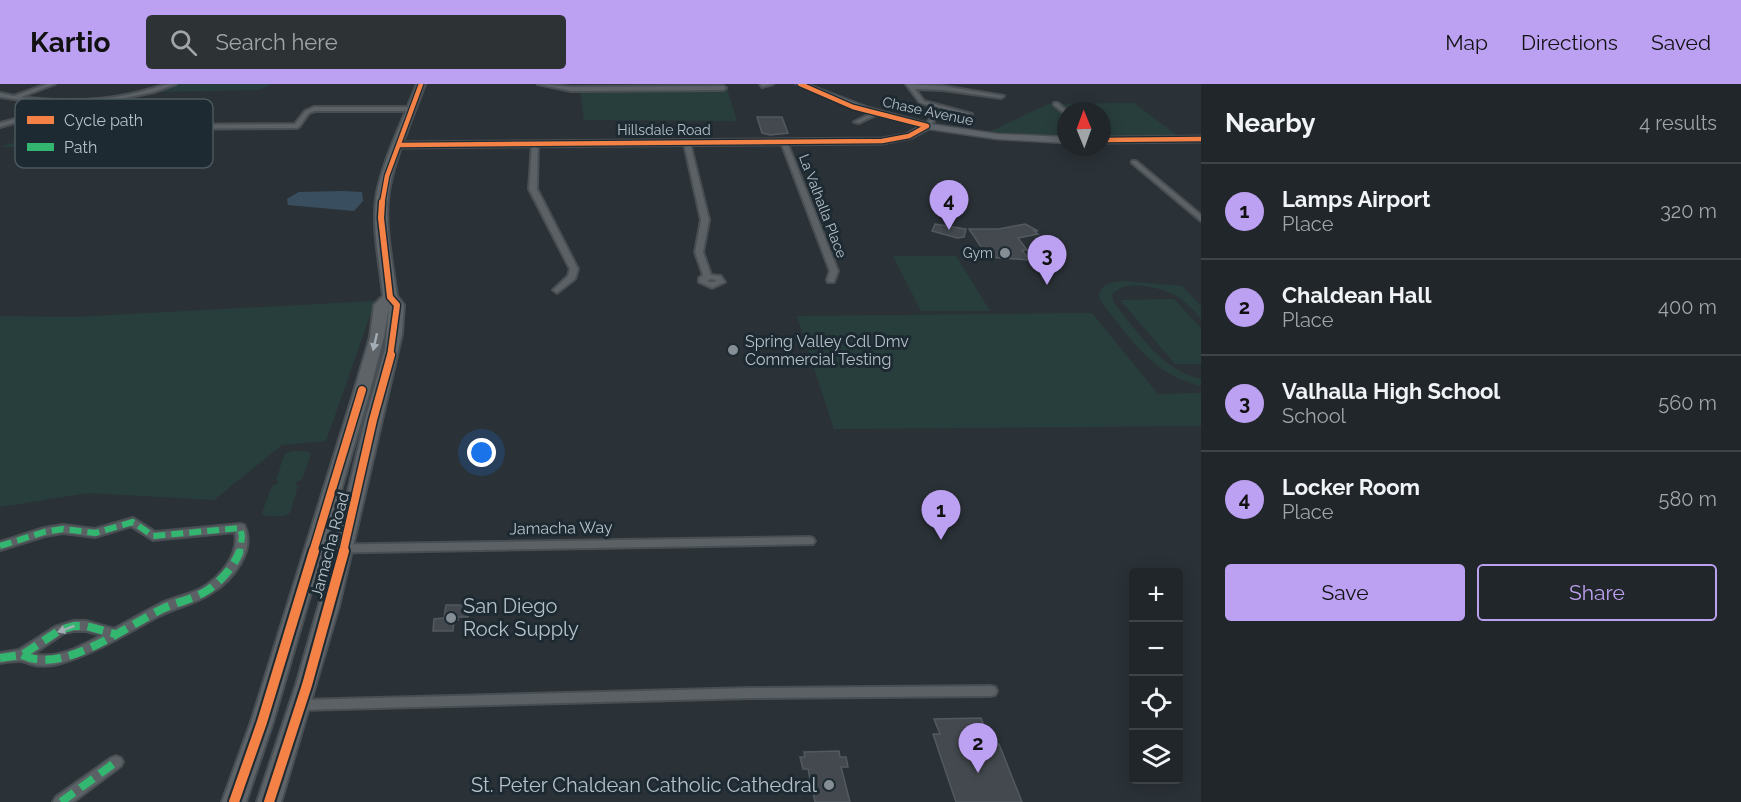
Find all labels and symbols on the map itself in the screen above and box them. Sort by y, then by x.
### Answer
street label: Chase Avenue [881,94,975,128]
legend [15,99,213,168]
north arrow [1057,102,1111,156]
text: Cycle path [64,111,143,130]
street label: Hillsdale Road [617,122,711,138]
text: Path [64,138,97,157]
street label: La Valhalla Place [796,152,850,260]
pin: 4 [930,180,968,230]
pin: 3 [1028,236,1066,285]
place label: Gym [963,245,993,261]
marker: Gym [998,246,1012,260]
place label: Spring Valley Cdl Dmv Commercial Testing [745,332,909,369]
one-way arrow [369,333,379,352]
marker: Spring Valley Cdl Dmv Commercial Testing [726,343,740,357]
your location [467,438,496,467]
street label: Jamacha Road [307,490,353,600]
pin: 1 [922,490,960,540]
street label: Jamacha Way [509,518,613,538]
place label: San Diego Rock Supply [463,594,579,641]
marker: San Diego Rock Supply [444,611,458,625]
one-way arrow [56,625,74,635]
pin: 2 [958,724,998,773]
place label: St. Peter Chaldean Catholic Cathedral [471,773,818,797]
marker: St. Peter Chaldean Catholic Cathedral [822,778,836,792]

